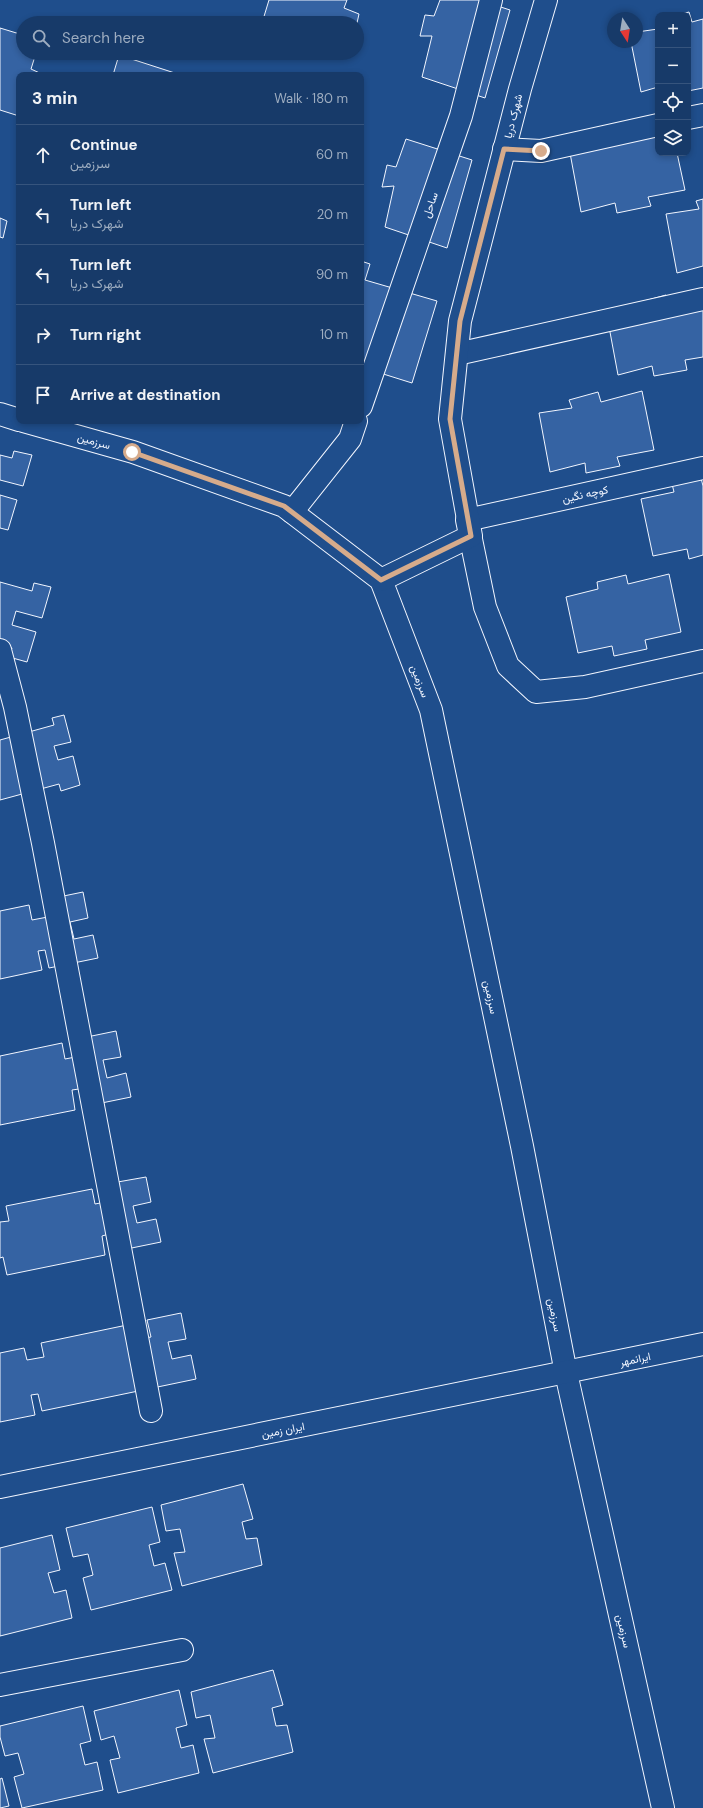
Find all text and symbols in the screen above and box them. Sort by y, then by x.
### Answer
north arrow [607,12,643,48]
map controls [655,12,691,156]
button: + [655,12,691,48]
search box [16,16,364,60]
icon: search [30,27,52,49]
text: Search here [62,28,145,48]
button: − [655,48,691,84]
button: locate [655,84,691,120]
text: 3 min [32,87,77,109]
text: Walk · 180 m [274,90,348,107]
street label: شهرک دریا [501,92,525,140]
button: layers [655,120,691,156]
text: Continue [70,135,138,155]
route end [532,142,550,160]
icon: ahead [32,144,54,166]
text: 60 m [316,146,348,163]
text: سرزمین [70,155,110,172]
street label: ساحل [419,190,441,220]
text: Turn left [70,195,131,215]
icon: left [32,204,54,226]
text: 20 m [317,206,348,223]
text: شهرک دریا [70,215,124,232]
text: Turn left [70,255,131,275]
icon: left [32,264,54,286]
text: 90 m [316,266,348,283]
text: شهرک دریا [70,275,124,292]
icon: right [32,324,54,346]
text: Turn right [70,325,141,345]
text: 10 m [320,326,348,343]
icon: arrive [32,384,54,406]
text: Arrive at destination [70,385,221,405]
street label: سرزمین [76,430,113,452]
route start [123,443,141,461]
street label: کوچه نگین [561,482,610,507]
street label: سرزمین [407,663,433,700]
street label: سرزمین [481,979,501,1015]
street label: سرزمین [545,1297,565,1333]
street label: ایرانمهر [617,1349,652,1369]
street label: ایران زمین [260,1419,306,1441]
street label: سرزمین [613,1613,635,1649]

